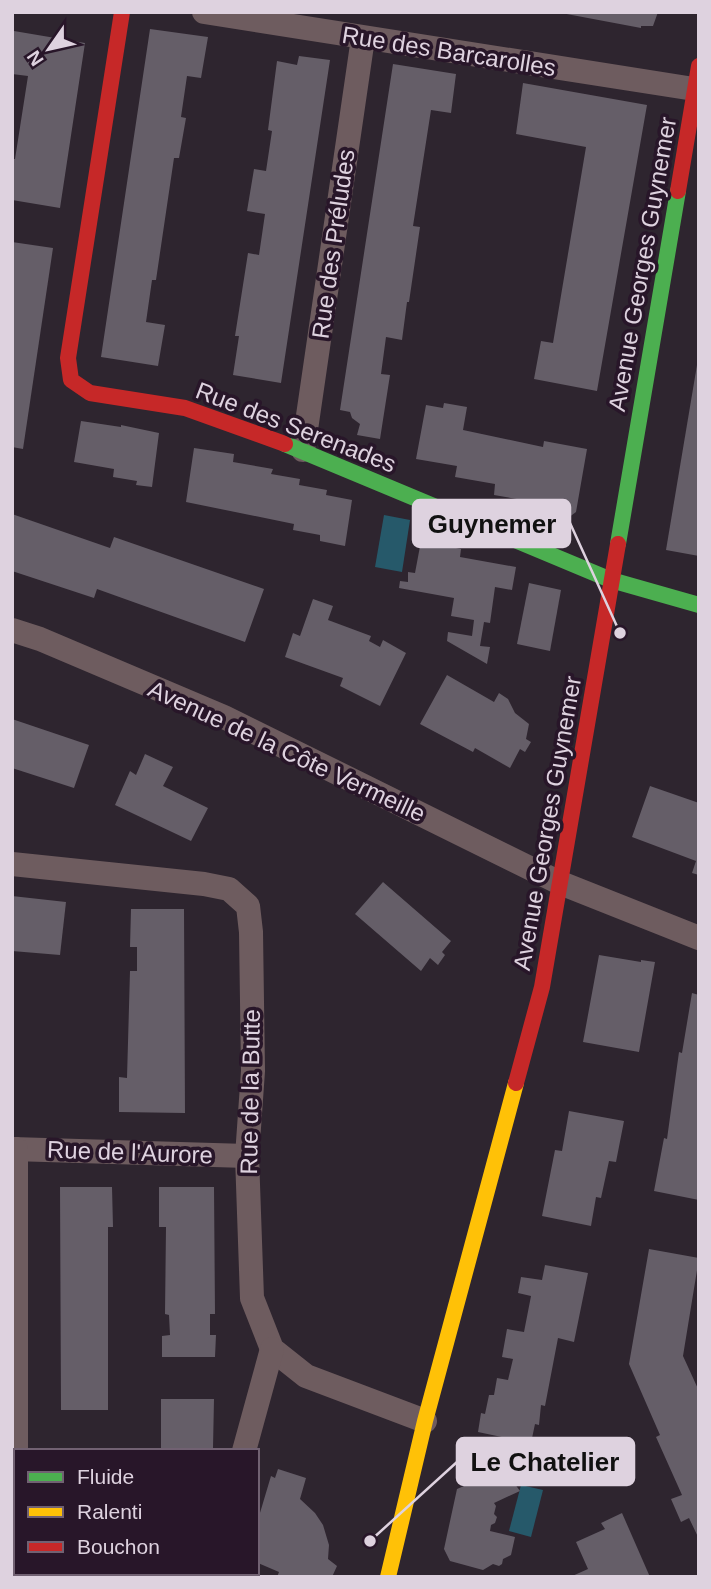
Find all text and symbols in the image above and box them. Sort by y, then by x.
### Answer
north arrow [14,14,84,84]
street label: Rue des Barcarolles [340,21,558,81]
text: N [23,47,48,70]
street label: Avenue Georges Guynemer [603,115,681,413]
street label: Rue des Préludes [306,148,360,340]
street label: Rue des Serenades [192,376,400,478]
callout: Guynemer [413,500,570,547]
text: Guynemer [428,509,556,539]
street label: Avenue Georges Guynemer [508,674,586,972]
street label: Avenue de la Côte Vermeille [144,675,430,827]
street label: Rue de la Butte [235,1009,265,1175]
street label: Rue de l'Aurore [47,1136,213,1168]
callout: Le Chatelier [457,1438,634,1485]
text: Le Chatelier [471,1447,619,1477]
legend [14,1449,259,1575]
text: Fluide [77,1465,134,1488]
text: Ralenti [77,1500,142,1523]
text: Bouchon [77,1535,160,1558]

